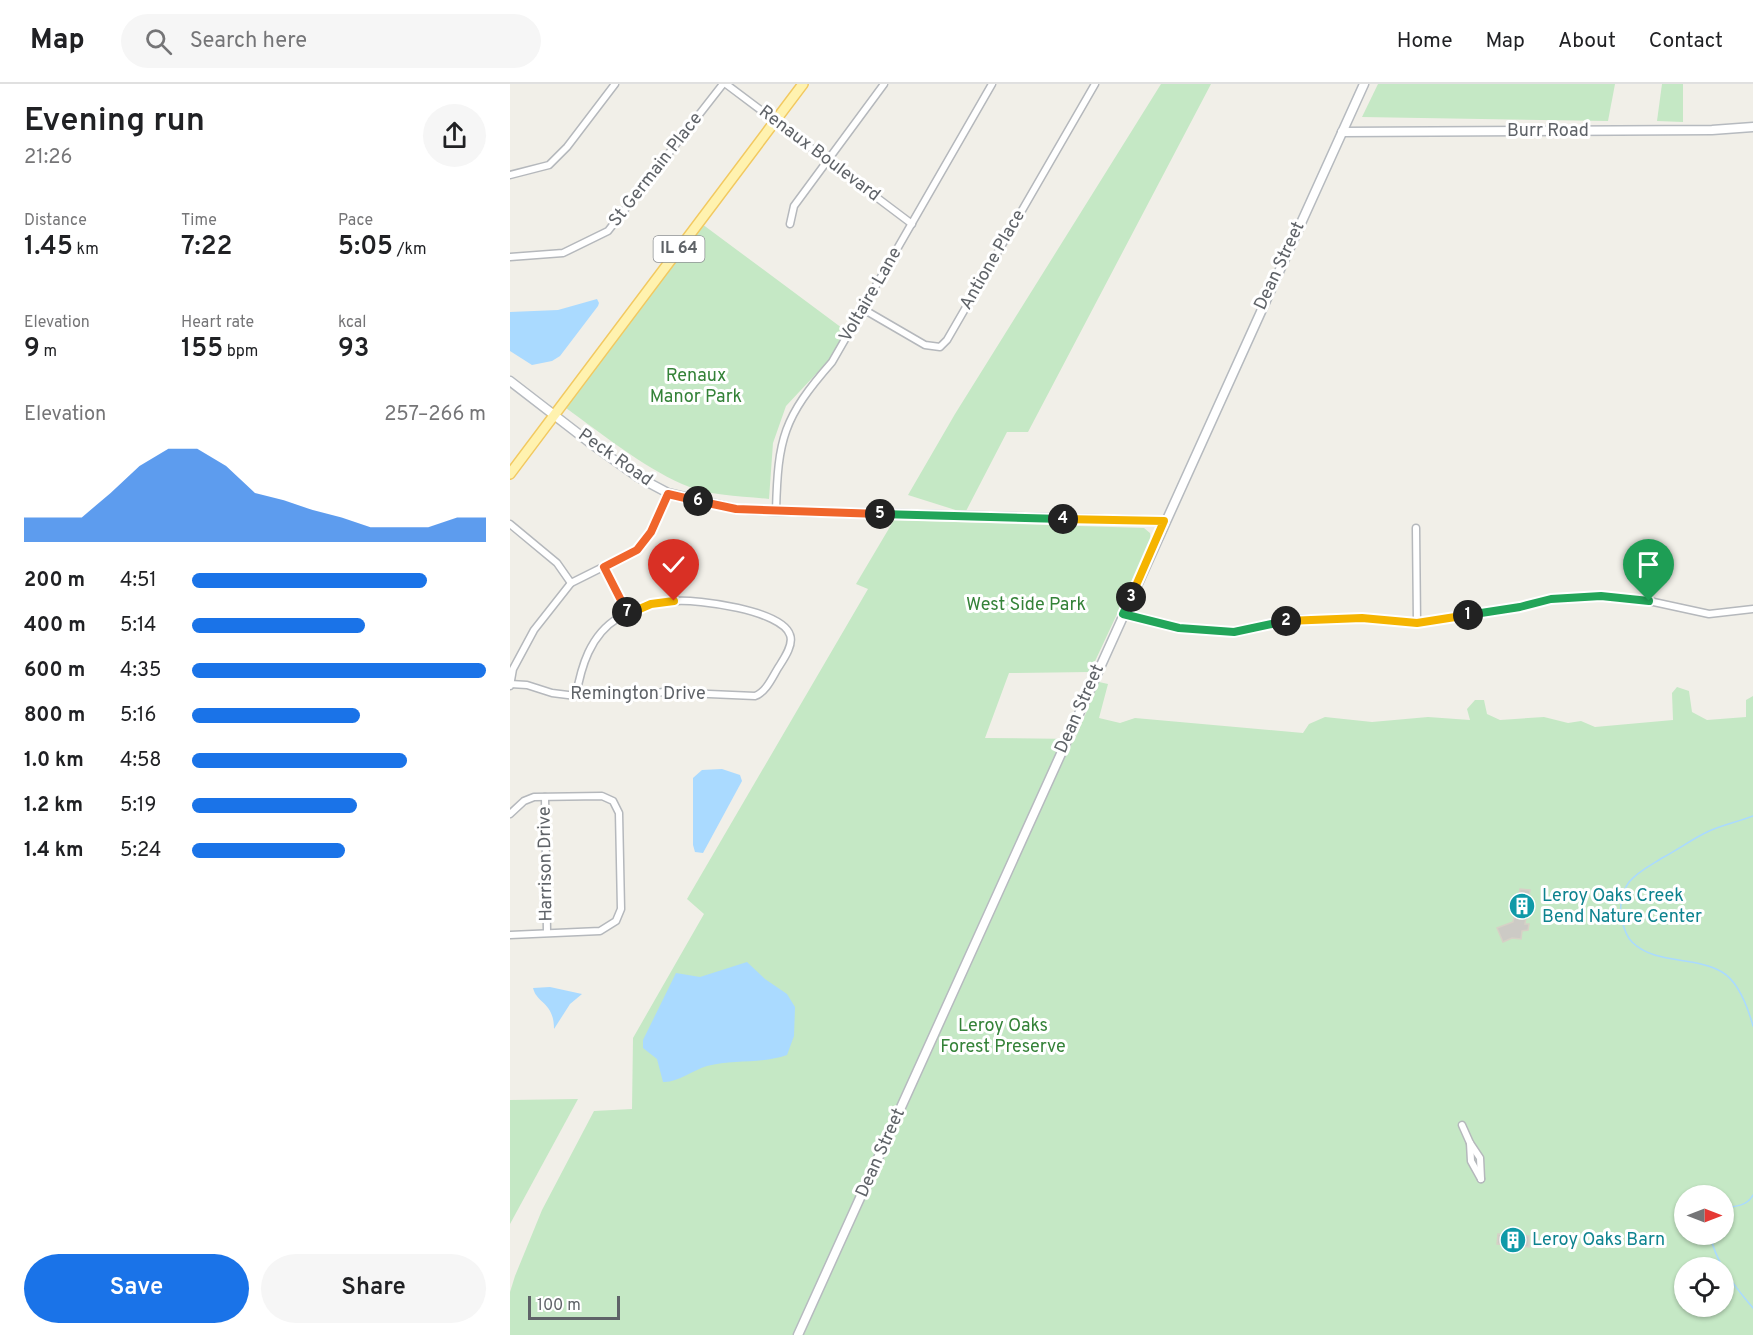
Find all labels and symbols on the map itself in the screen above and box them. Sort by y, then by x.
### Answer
street label: Renaux Boulevard [754,101,884,207]
street label: St Germain Place [604,108,708,232]
street label: Burr Road [1507,120,1589,143]
street label: Antione Place [955,206,1031,314]
street label: Dean Street [1249,218,1311,314]
road number: IL 64 [654,236,705,262]
street label: Voltaire Lane [835,243,907,347]
park label: Renaux Manor Park [650,365,742,409]
street label: Peck Road [573,424,657,492]
pin: 6 [683,486,713,516]
pin: 5 [865,499,895,529]
pin: 4 [1048,504,1078,534]
pin [648,539,699,601]
pin [1623,539,1674,601]
pin: 3 [1116,582,1146,612]
park label: West Side Park [966,594,1086,617]
pin: 7 [612,597,642,627]
pin: 1 [1453,600,1483,630]
pin: 2 [1271,606,1301,636]
street label: Dean Street [1050,661,1110,757]
street label: Remington Drive [570,683,706,706]
street label: Harrison Drive [533,806,559,922]
place label: Leroy Oaks Creek Bend Nature Center [1542,885,1702,929]
building icon: Leroy Oaks Creek Bend Nature Center [1507,891,1537,921]
park label: Leroy Oaks Forest Preserve [940,1015,1066,1059]
street label: Dean Street [851,1105,911,1201]
north arrow [1674,1185,1734,1245]
building icon: Leroy Oaks Barn [1498,1225,1528,1255]
place label: Leroy Oaks Barn [1532,1229,1665,1252]
scale bar [528,1293,620,1320]

